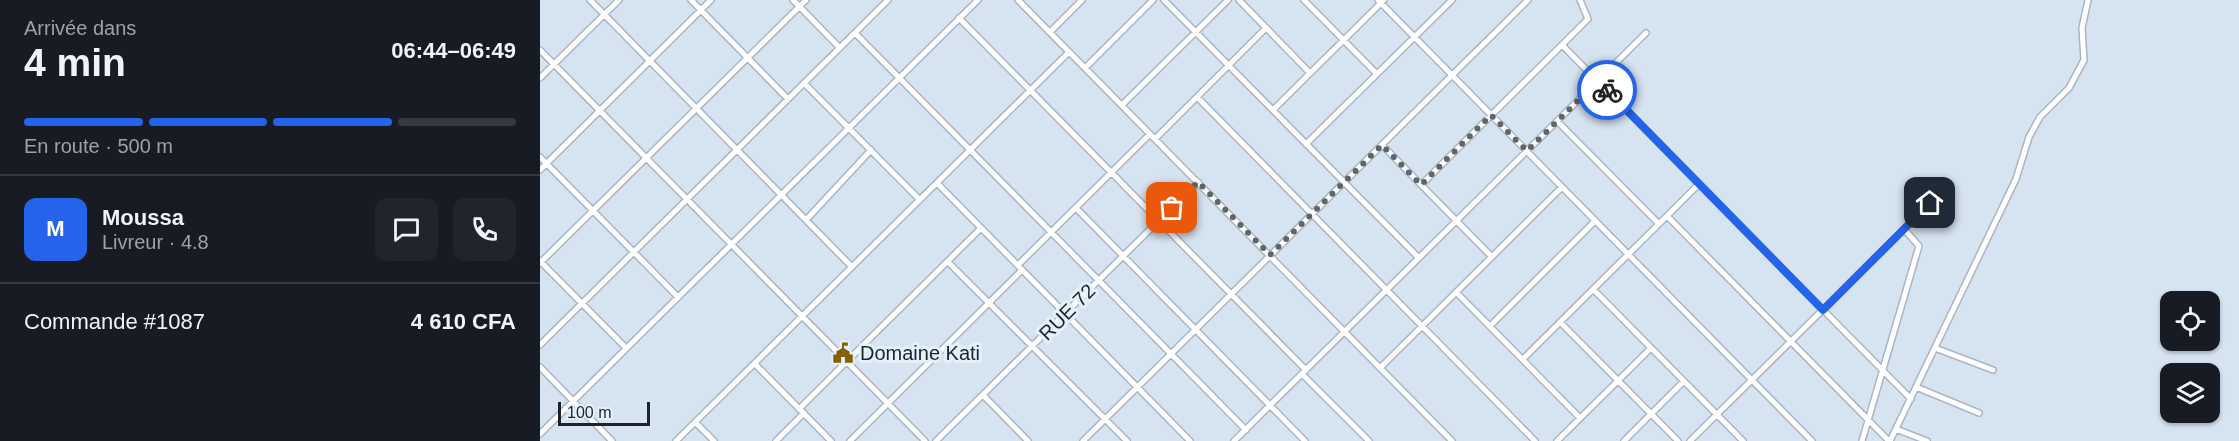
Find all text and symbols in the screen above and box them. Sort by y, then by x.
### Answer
text: Arrivée dans [24,17,136,39]
text: 06:44–06:49 [391,38,516,63]
text: 4 min [24,41,126,84]
courier [1577,60,1637,120]
icon: bike [1591,74,1624,107]
text: En route · 500 m [24,135,173,157]
pin [1904,177,1955,228]
pin [1146,182,1197,233]
icon: home [1913,186,1946,219]
icon: bag [1155,191,1188,224]
button: chat [375,198,438,261]
button: phone [453,198,516,261]
text: Moussa [102,205,184,230]
text: M [46,216,65,241]
text: Livreur · 4.8 [102,231,209,253]
street label: RUE 72 [1034,279,1100,345]
map controls [2160,291,2220,423]
button: locate [2160,291,2220,351]
text: Commande #1087 [24,309,205,334]
text: 4 610 CFA [411,309,516,334]
public building icon: Domaine Kati [831,341,855,365]
place label: Domaine Kati [860,342,980,364]
button: layers [2160,363,2220,423]
scale bar [558,399,650,426]
text: 100 m [567,404,611,421]

